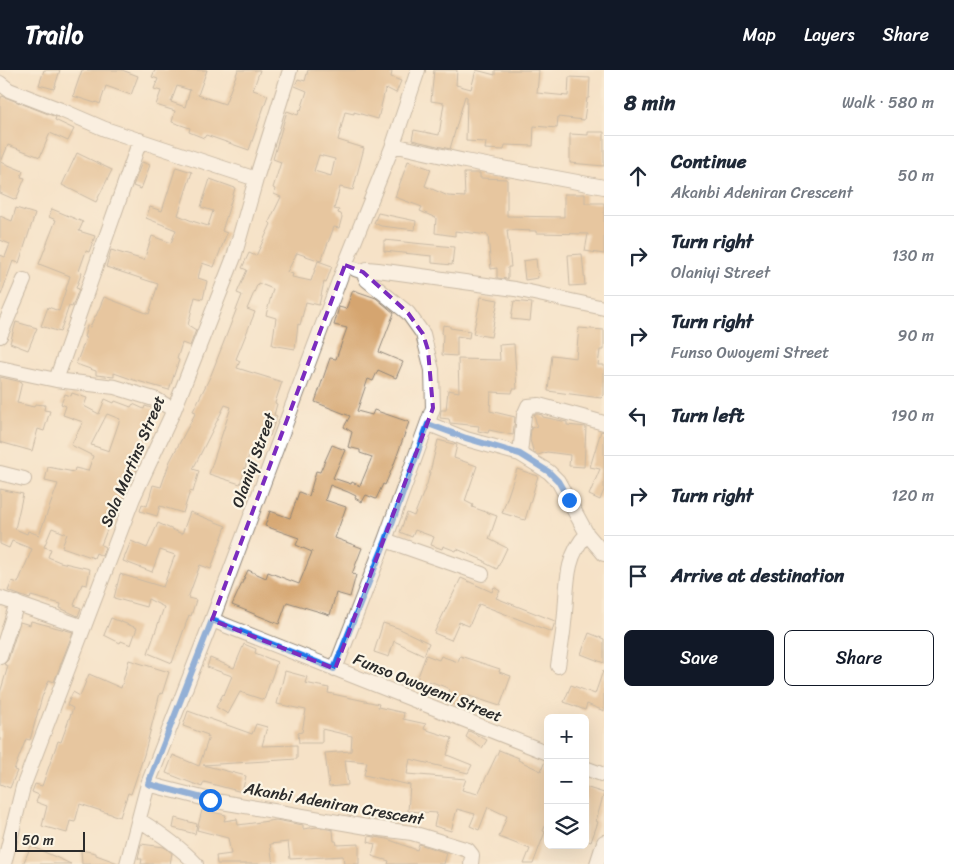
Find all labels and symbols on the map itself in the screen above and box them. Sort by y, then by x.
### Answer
street label: Sola Martins Street [92,391,173,532]
street label: Olaniyi Street [223,408,284,512]
route end [558,489,581,512]
street label: Funso Owoyemi Street [349,644,507,731]
street label: Akanbi Adeniran Crescent [241,773,427,834]
route start [199,789,222,812]
scale bar [15,829,85,852]

